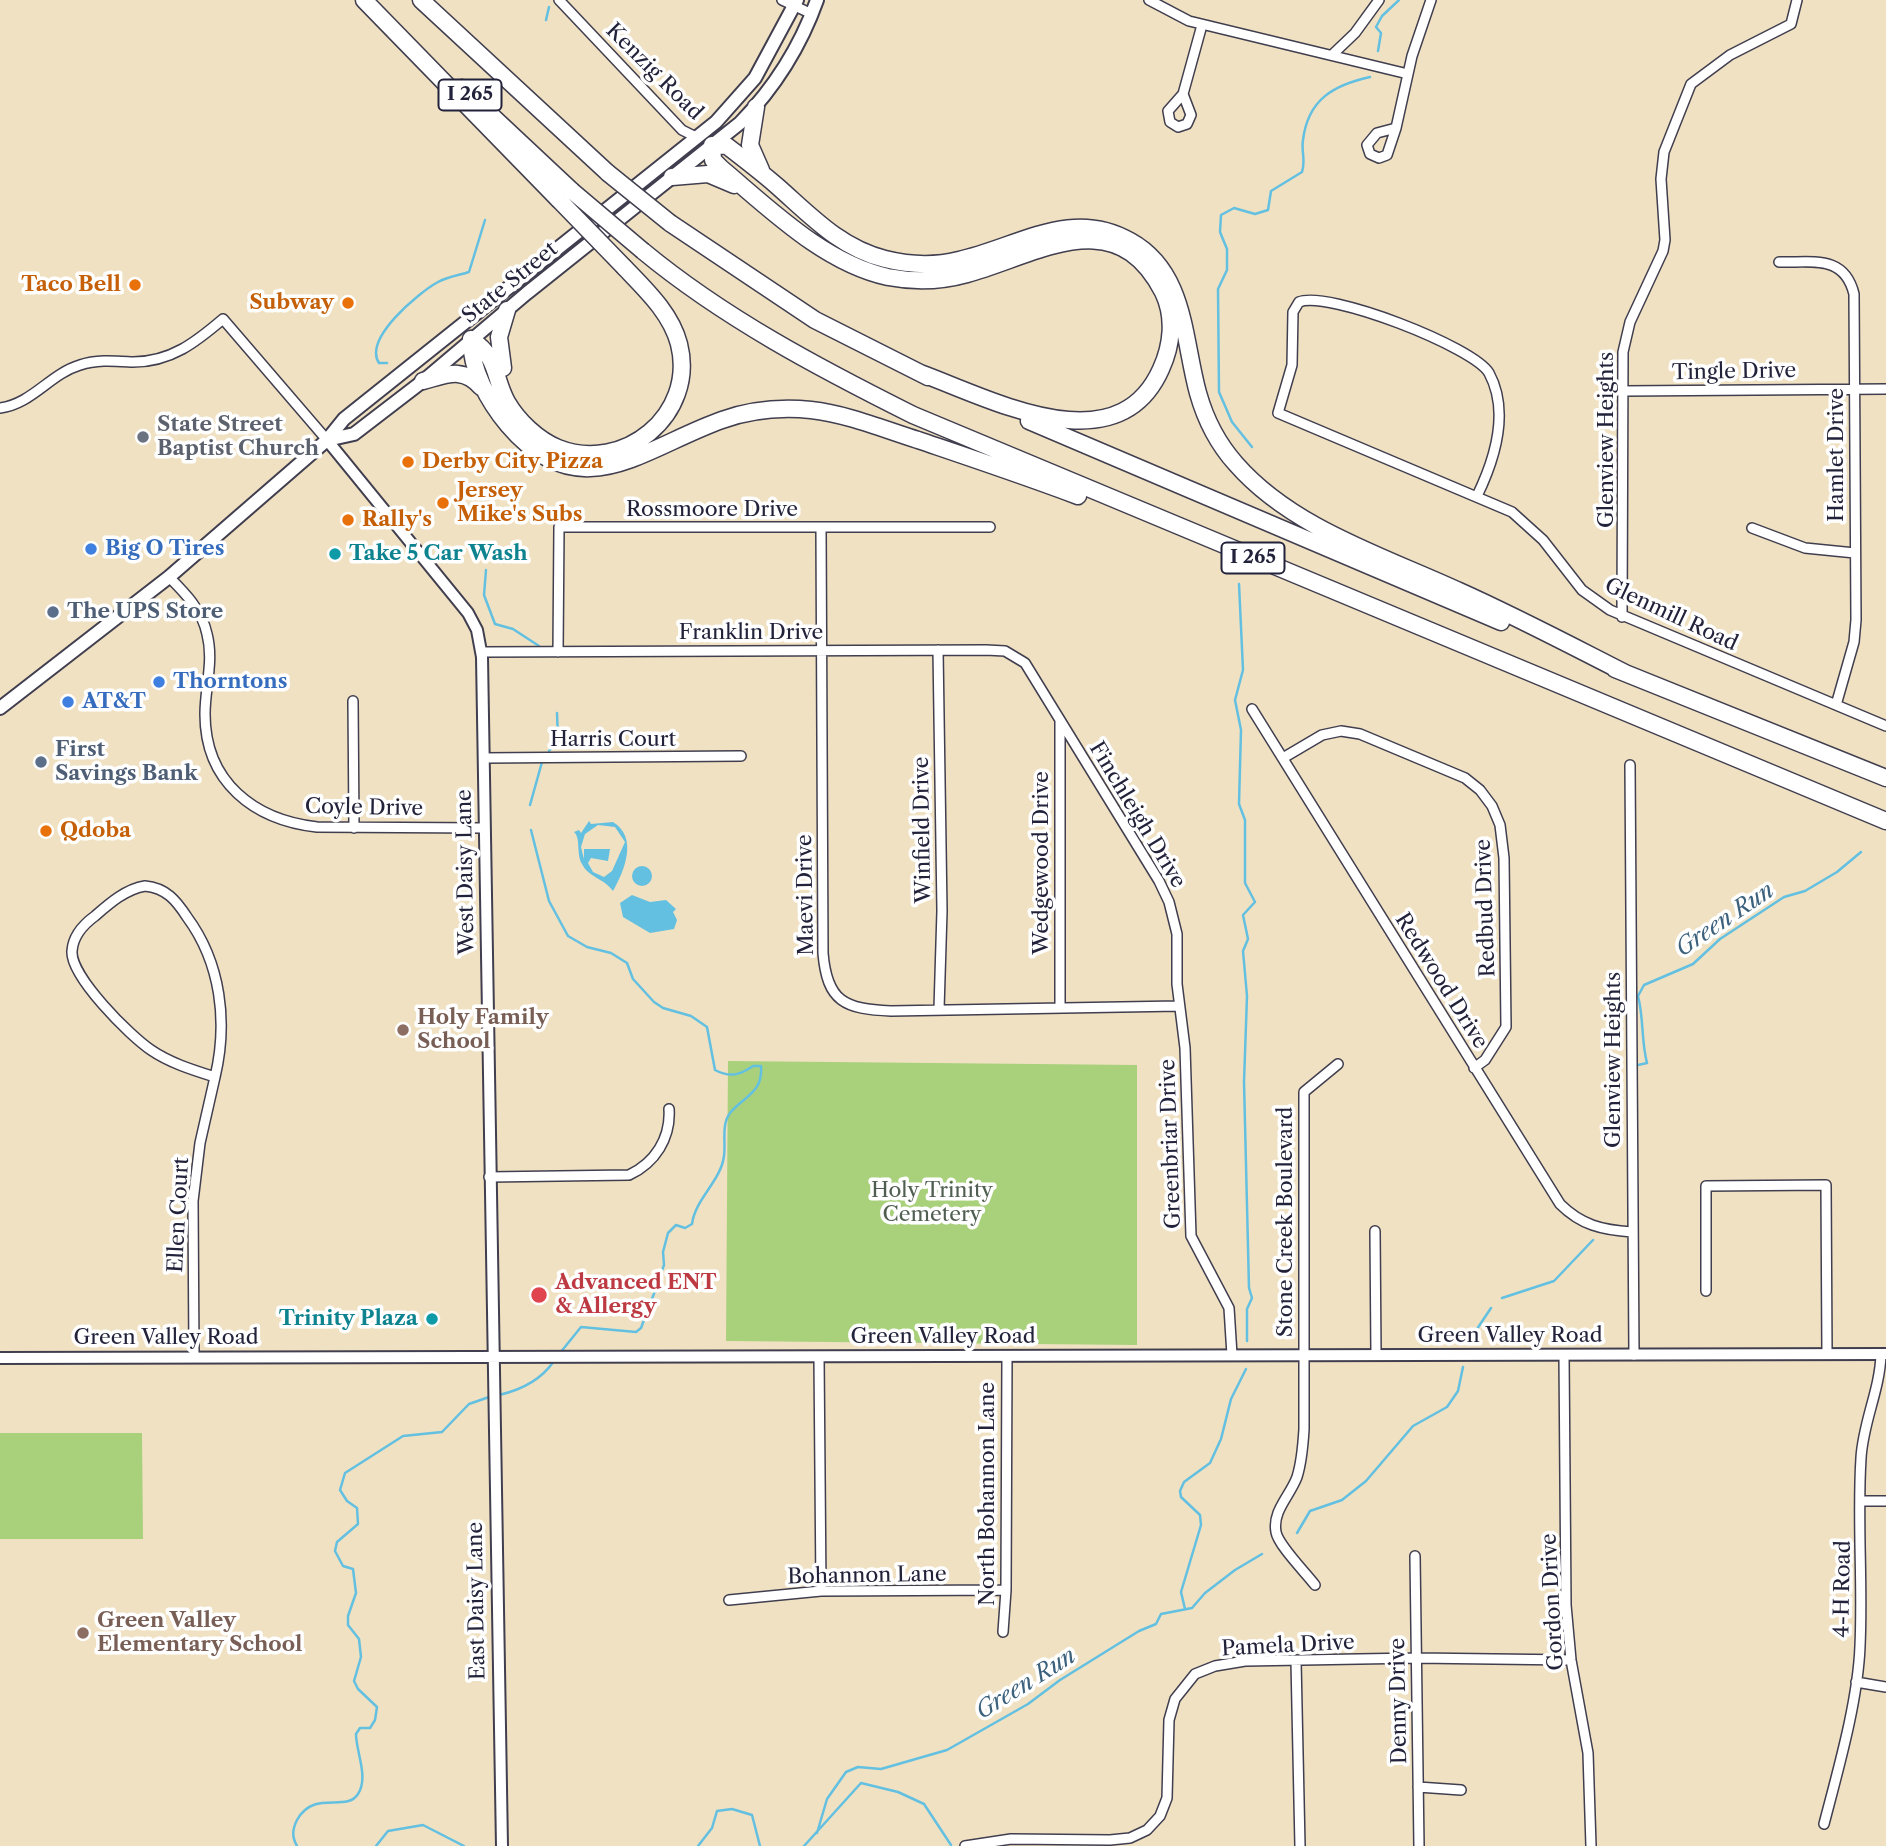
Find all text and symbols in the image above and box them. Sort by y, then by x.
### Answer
street label: Kenzig Road [600,18,708,126]
road number: I 265 [438,80,502,110]
street label: State Street [457,237,563,329]
place label: Taco Bell [21,272,121,298]
marker: Taco Bell [127,277,143,293]
place label: Subway [249,290,334,316]
marker: Subway [340,295,356,311]
street label: Glenview Heights [1594,352,1620,528]
street label: Tingle Drive [1672,358,1796,386]
street label: Hamlet Drive [1824,388,1850,522]
place label: State Street Baptist Church [157,412,319,462]
marker: State Street Baptist Church [135,429,151,445]
place label: Derby City Pizza [422,449,603,475]
marker: Derby City Pizza [400,454,416,470]
place label: Jersey Mike's Subs [457,478,583,528]
marker: Jersey Mike's Subs [435,495,451,511]
street label: Rossmoore Drive [626,497,798,523]
place label: Rally's [362,507,432,533]
marker: Rally's [340,512,356,528]
place label: Big O Tires [105,536,224,562]
marker: Big O Tires [83,541,99,557]
place label: Take 5 Car Wash [349,541,528,567]
road number: I 265 [1222,542,1284,573]
marker: Take 5 Car Wash [327,546,343,562]
street label: Glenmill Road [1600,573,1742,657]
place label: The UPS Store [67,599,223,625]
marker: The UPS Store [45,604,61,620]
street label: Franklin Drive [679,620,823,646]
place label: Thorntons [173,669,287,695]
marker: Thorntons [151,674,167,690]
place label: AT&T [82,689,146,715]
marker: AT&T [60,694,76,710]
street label: Harris Court [550,727,676,753]
place label: First Savings Bank [55,737,198,787]
street label: Finchleigh Drive [1083,737,1191,893]
marker: First Savings Bank [33,754,49,770]
street label: Winfield Drive [909,756,937,904]
street label: Wedgewood Drive [1029,771,1055,955]
street label: West Daisy Lane [452,789,480,955]
street label: Coyle Drive [305,794,423,822]
place label: Qdoba [60,818,131,844]
marker: Qdoba [38,823,54,839]
street label: Maevi Drive [792,834,820,956]
street label: Redbud Drive [1471,838,1501,978]
water label: Green Run [1671,877,1779,963]
street label: Redwood Drive [1389,909,1493,1053]
street label: Glenview Heights [1601,972,1627,1148]
place label: Holy Family School [417,1005,549,1055]
marker: Holy Family School [395,1022,411,1038]
street label: Greenbriar Drive [1155,1059,1187,1229]
street label: Stone Creek Boulevard [1273,1107,1299,1337]
street label: Ellen Court [163,1157,195,1273]
park label: Holy Trinity Cemetery [871,1178,993,1228]
place label: Advanced ENT & Allergy [555,1270,717,1320]
marker: Advanced ENT & Allergy [529,1285,549,1305]
place label: Trinity Plaza [279,1306,418,1332]
marker: Trinity Plaza [424,1311,440,1327]
street label: Green Valley Road [1417,1323,1603,1349]
street label: Green Valley Road [850,1324,1036,1350]
street label: Green Valley Road [73,1325,259,1351]
street label: North Bohannon Lane [975,1382,1001,1606]
street label: East Daisy Lane [463,1522,491,1680]
street label: Gordon Drive [1537,1533,1569,1671]
street label: 4-H Road [1830,1540,1856,1638]
street label: Bohannon Lane [787,1562,947,1590]
place label: Green Valley Elementary School [97,1608,302,1658]
marker: Green Valley Elementary School [75,1625,91,1641]
street label: Pamela Drive [1221,1630,1355,1662]
street label: Denny Drive [1385,1638,1413,1764]
water label: Green Run [971,1642,1081,1726]

